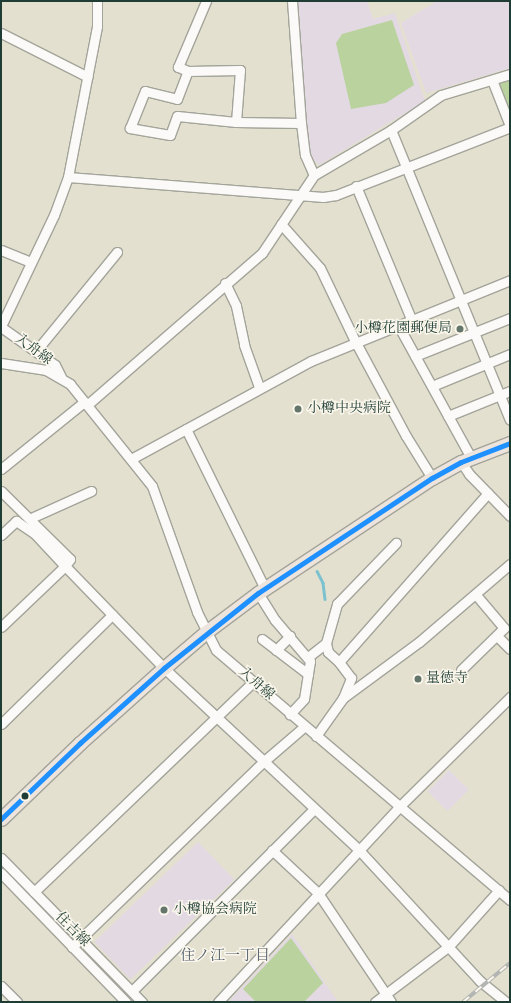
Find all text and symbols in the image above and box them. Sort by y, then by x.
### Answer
place label: 小樽花園郵便局 [354,321,452,337]
marker: 小樽花園郵便局 [455,324,465,334]
street label: 入舟線 [11,331,55,369]
place label: 小樽中央病院 [307,401,391,417]
marker: 小樽中央病院 [292,403,304,415]
street label: 入舟線 [235,664,277,704]
place label: 量徳寺 [426,671,468,687]
marker: 量徳寺 [413,674,423,684]
unlabelled marker [20,791,30,801]
place label: 小樽協会病院 [173,902,257,918]
marker: 小樽協会病院 [158,904,170,916]
street label: 住吉線 [51,909,93,951]
district label: 住ノ江一丁目 [180,948,270,966]

